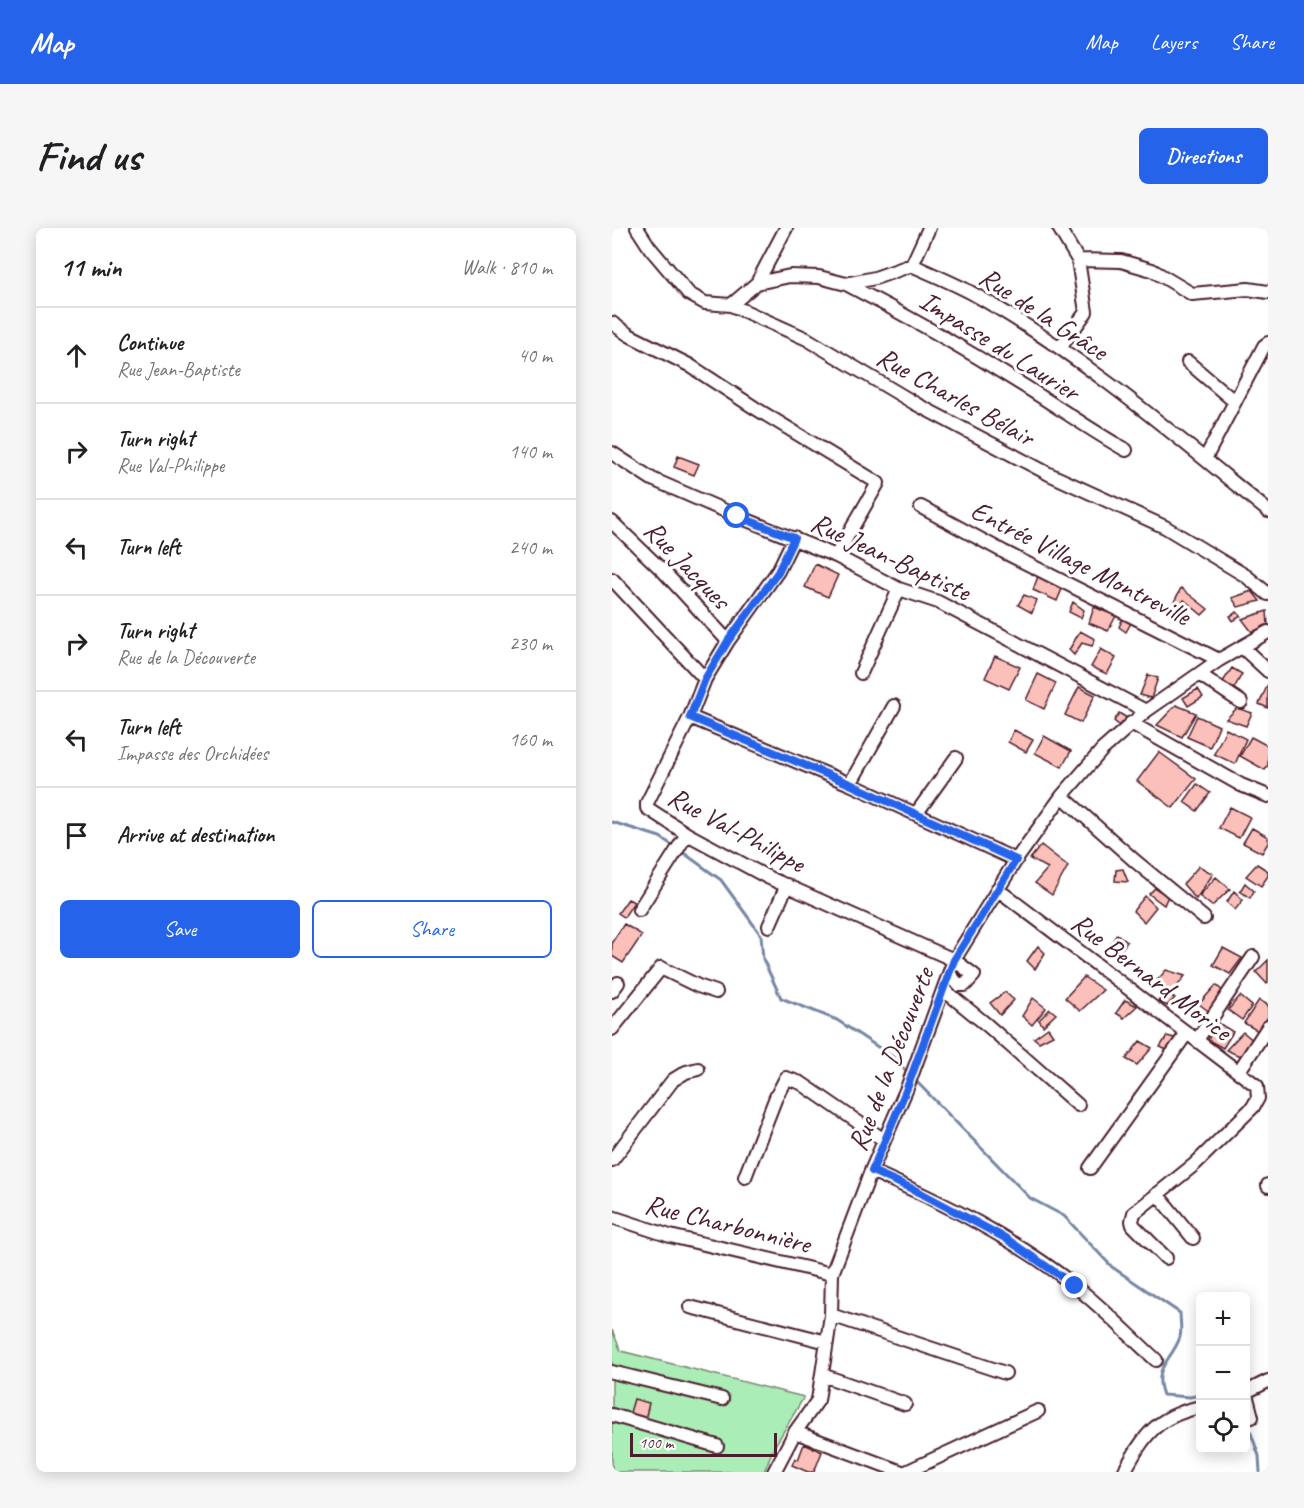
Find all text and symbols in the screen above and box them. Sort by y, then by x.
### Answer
text: Map [30,25,73,60]
text: Map [1085,29,1118,55]
text: Layers [1151,29,1197,55]
text: Share [1230,29,1274,55]
button: Directions [1139,128,1268,184]
text: Find us [36,130,141,183]
text: 11 min [60,251,122,284]
text: Walk · 810 m [462,255,552,280]
street label: Rue de la Grâce [973,259,1116,369]
street label: Impasse du Laurier [913,282,1089,410]
text: Continue [117,329,183,357]
icon: ahead [60,339,93,372]
street label: Rue Charles Bélair [871,339,1042,455]
text: 40 m [518,343,552,368]
text: Rue Jean-Baptiste [117,357,240,382]
text: Turn right [117,425,194,453]
icon: right [60,435,93,468]
text: 140 m [509,439,552,464]
text: Rue Val-Philippe [117,453,224,478]
street label: Entrée Village Montreville [965,492,1198,634]
route start [723,502,749,528]
street label: Rue Jean-Baptiste [806,504,978,609]
street label: Rue Jacques [637,513,740,618]
icon: left [60,531,93,564]
text: Turn left [117,533,181,561]
text: 240 m [509,535,552,560]
text: Turn right [117,617,194,645]
icon: right [60,627,93,660]
text: 230 m [509,631,552,656]
text: Rue de la Découverte [117,645,255,670]
text: Turn left [117,713,181,741]
icon: left [60,723,93,756]
text: 160 m [509,727,552,752]
text: Impasse des Orchidées [117,741,268,766]
street label: Rue Val-Philippe [662,779,813,881]
icon: arrive [60,819,93,852]
text: Arrive at destination [117,821,274,849]
button: Save [60,900,300,958]
button: Share [312,900,552,958]
street label: Rue Bernard Morice [1065,905,1240,1049]
street label: Rue de la Découverte [839,961,942,1156]
street label: Rue Charbonnière [642,1186,816,1261]
route end [1061,1272,1087,1298]
map controls [1196,1292,1250,1454]
button: + [1196,1292,1250,1346]
button: − [1196,1346,1250,1400]
button: locate [1196,1400,1250,1454]
scale bar [630,1430,777,1458]
text: 100 m [639,1433,673,1453]

